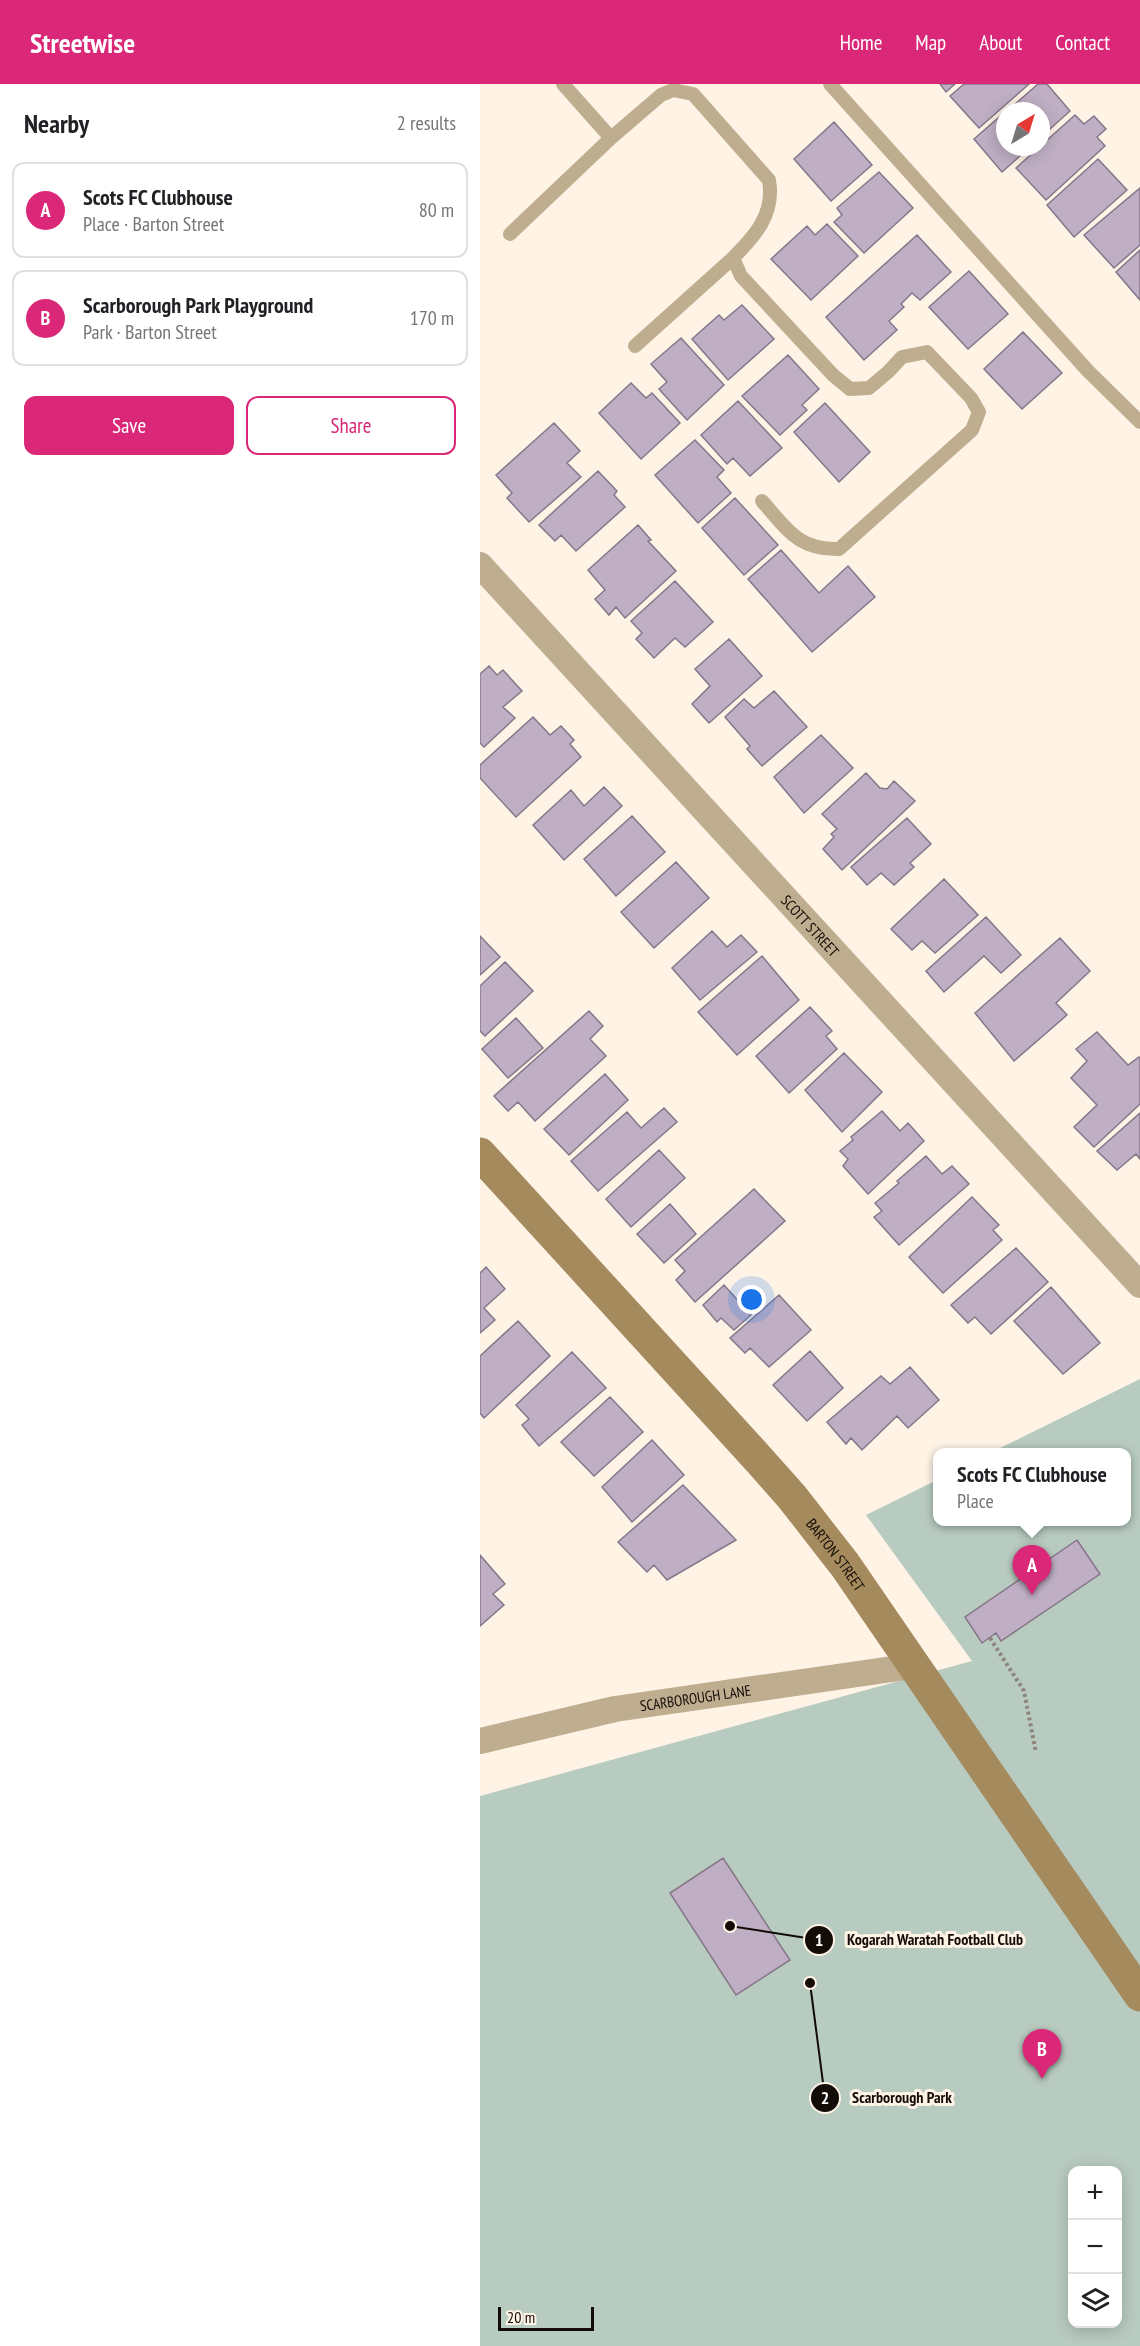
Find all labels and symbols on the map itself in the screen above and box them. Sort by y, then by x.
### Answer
north arrow [996,102,1050,156]
street label: SCOTT STREET [777,891,844,960]
your location [737,1285,766,1314]
street label: BARTON STREET [802,1514,870,1595]
pin: A [1012,1546,1052,1595]
street label: SCARBOROUGH LANE [639,1680,752,1715]
callout: Kogarah Waratah Football Club [804,1923,1035,1957]
text: 1 [815,1928,823,1951]
text: Kogarah Waratah Football Club [847,1929,1023,1949]
pin: B [1022,2030,1062,2079]
callout: Scarborough Park [810,2081,964,2115]
text: 2 [821,2086,829,2109]
text: Scarborough Park [852,2087,952,2107]
scale bar [498,2304,594,2332]

